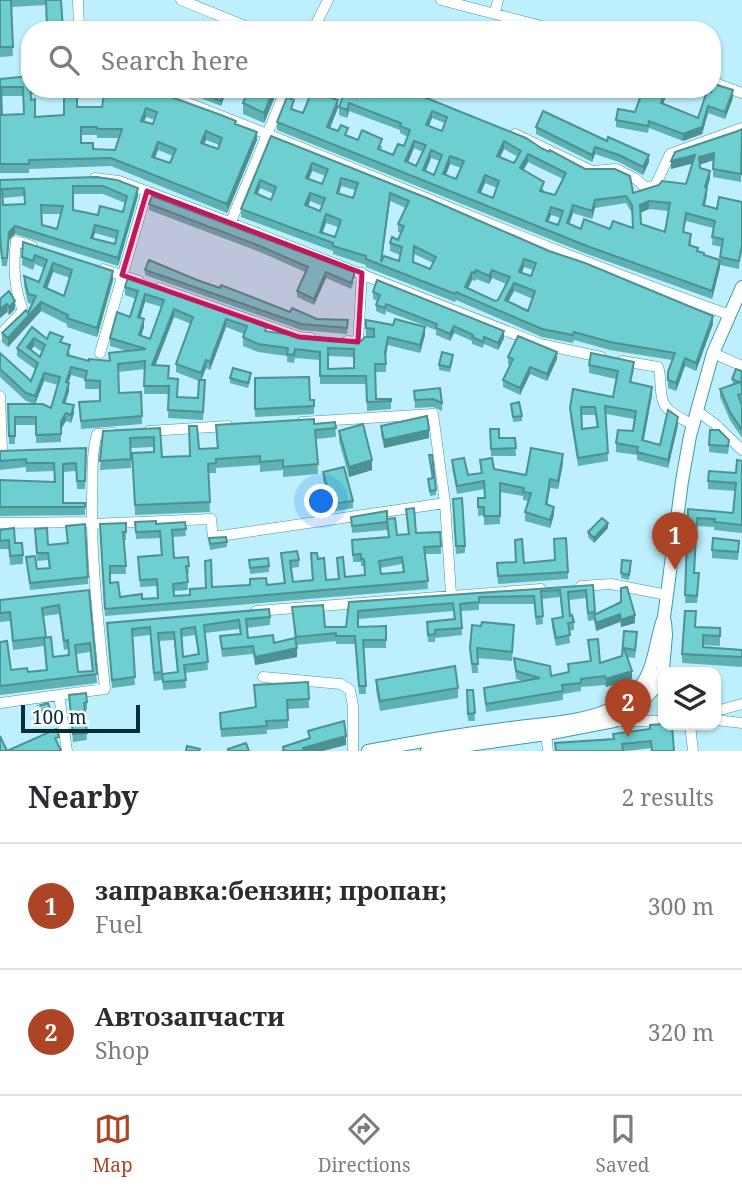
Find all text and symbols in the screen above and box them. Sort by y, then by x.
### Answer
search box [21,21,721,98]
icon: search [45,41,83,79]
text: Search here [101,42,249,78]
your location [304,484,338,518]
pin: 1 [652,512,698,570]
map controls [658,667,721,730]
button: layers [658,667,721,730]
pin: 2 [605,679,651,737]
scale bar [21,702,140,734]
text: 100 m [32,704,87,730]
text: Nearby [28,776,139,817]
text: 2 results [621,781,714,813]
text: заправка:бензин; пропан; [95,872,447,908]
text: 1 [45,890,58,922]
text: 300 m [648,890,714,922]
text: Fuel [95,908,143,940]
text: Автозапчасти [95,998,285,1034]
text: 2 [45,1016,58,1048]
text: 320 m [648,1016,714,1048]
text: Shop [95,1034,150,1066]
tab: Map [93,1110,133,1178]
tab: Directions [318,1110,411,1178]
tab: Saved [596,1110,649,1178]

